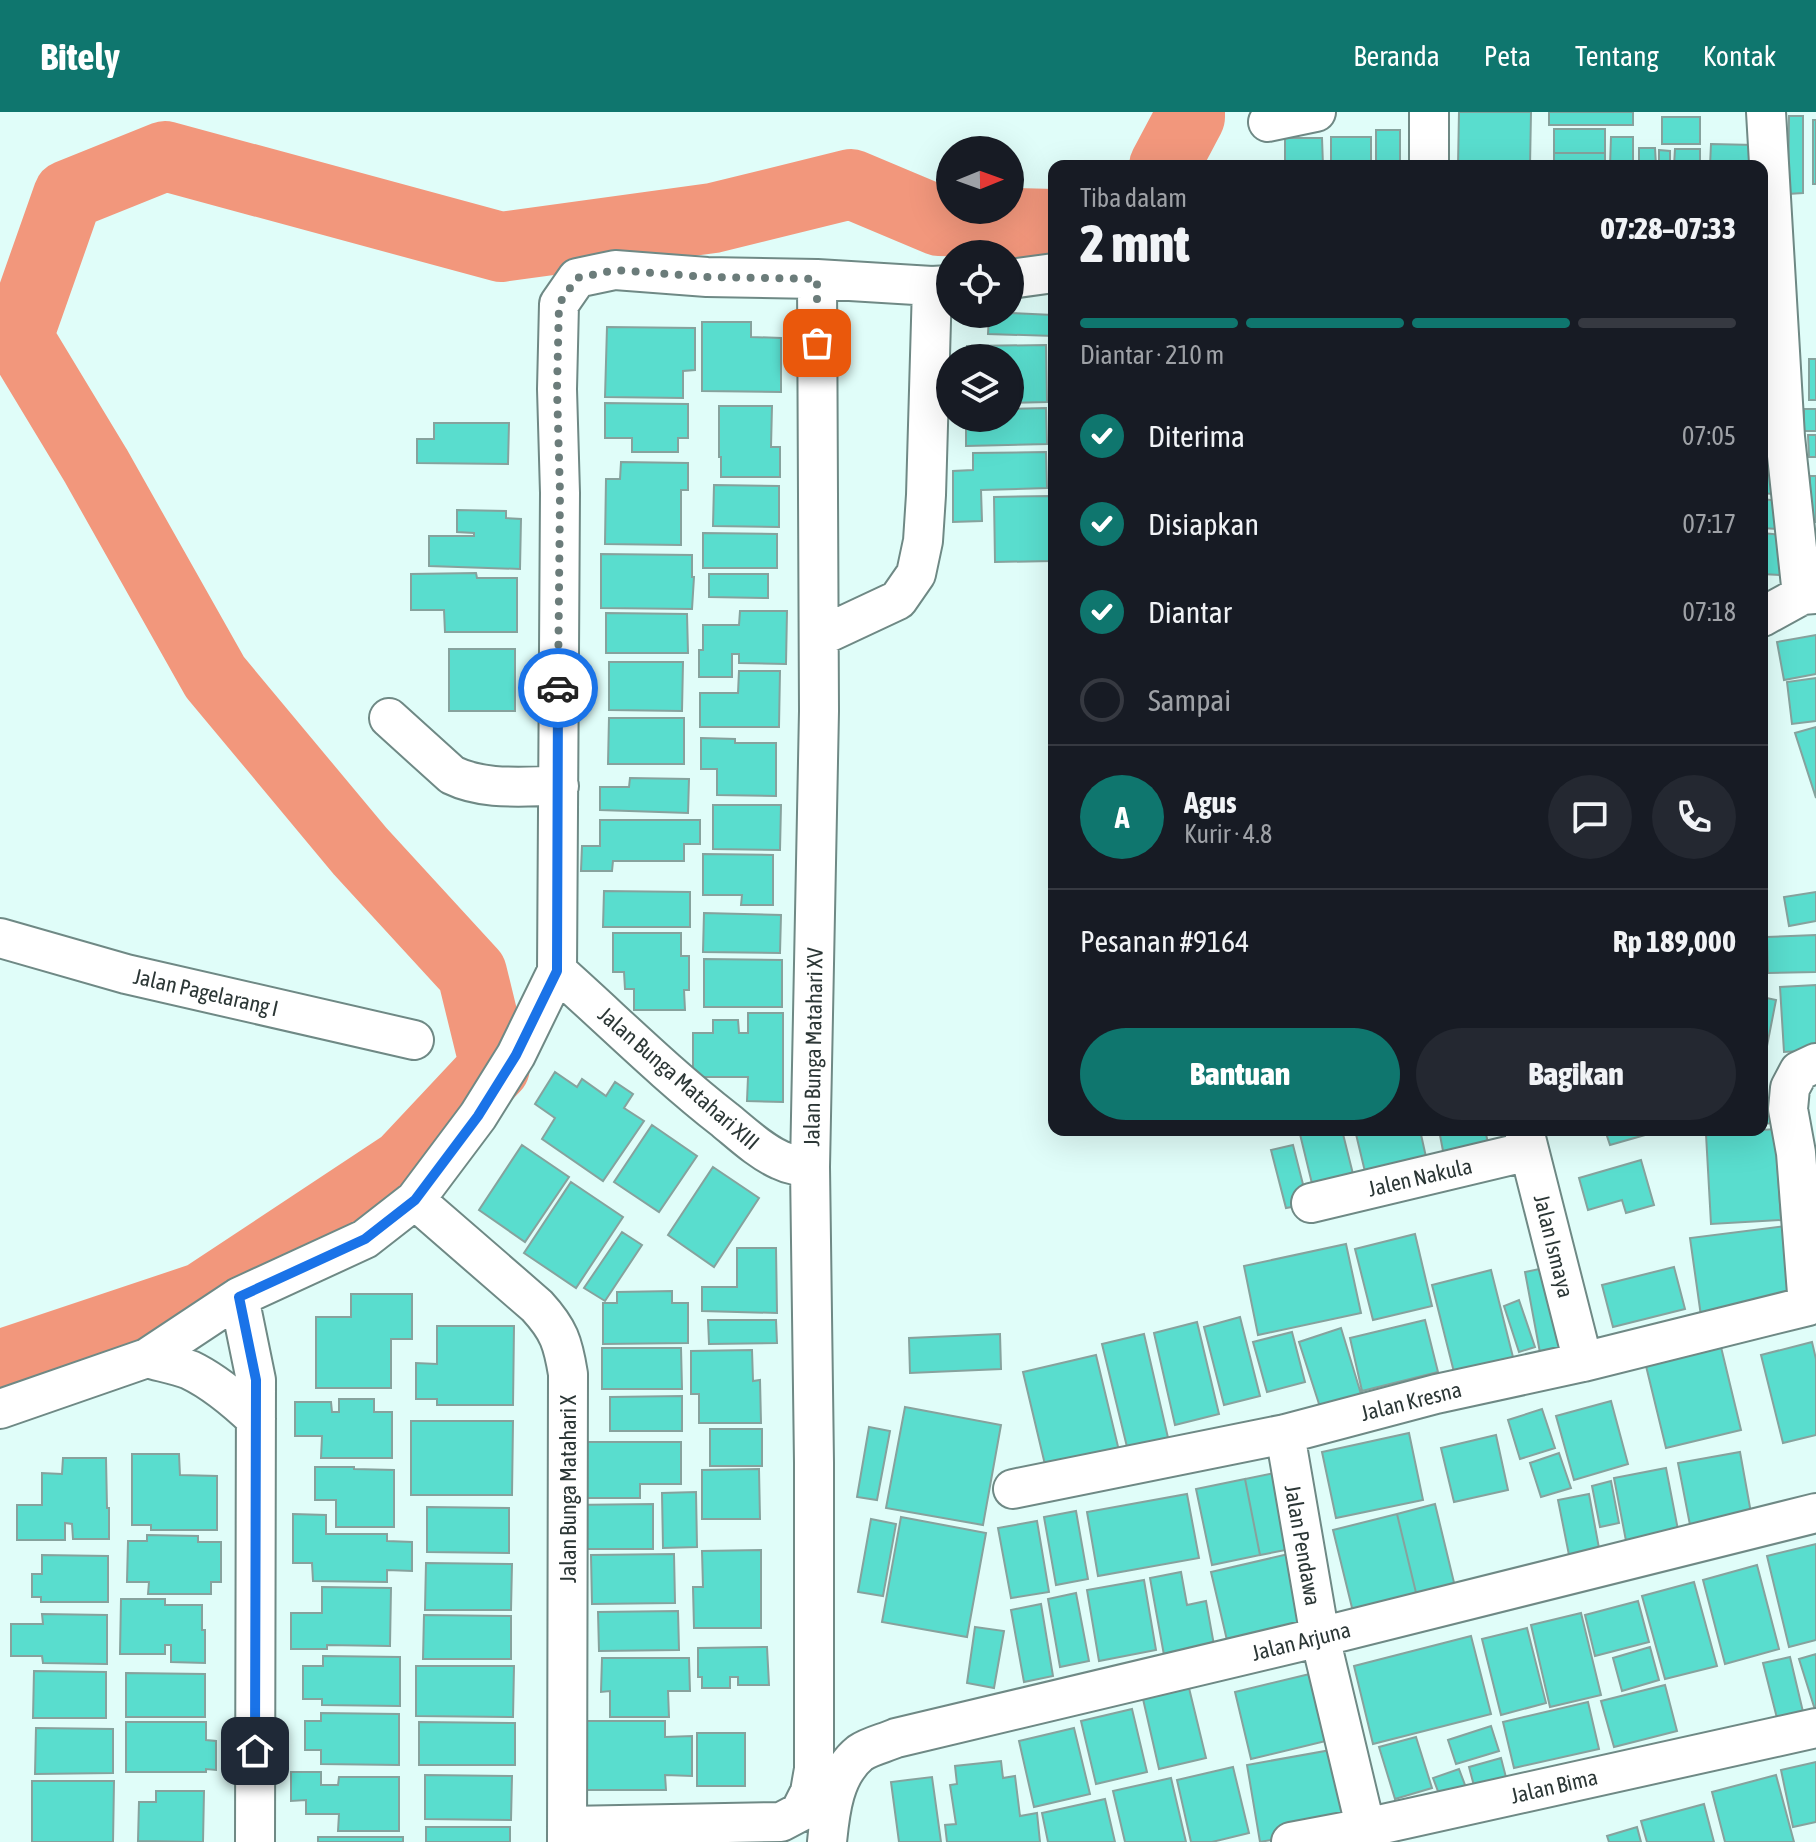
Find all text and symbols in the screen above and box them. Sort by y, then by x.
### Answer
text: Bitely [40,35,120,78]
text: Beranda [1353,40,1440,72]
text: Peta [1484,40,1531,72]
text: Tentang [1575,40,1659,72]
text: Kontak [1703,40,1776,72]
north arrow [936,136,1024,224]
map controls [936,136,1024,432]
text: Tiba dalam [1080,183,1187,213]
text: 07:28–07:33 [1601,211,1736,245]
text: 2 mnt [1080,213,1189,273]
button: locate [936,240,1024,328]
pin [783,309,851,377]
icon: bag [795,321,839,365]
text: Diantar · 210 m [1080,340,1224,370]
button: layers [936,344,1024,432]
icon: check [1080,414,1124,458]
text: Diterima [1148,419,1245,453]
text: 07:05 [1682,421,1736,451]
icon: check [1080,502,1124,546]
text: Disiapkan [1148,507,1259,541]
text: 07:17 [1682,509,1736,539]
icon: check [1080,590,1124,634]
text: Diantar [1148,595,1232,629]
text: 07:18 [1682,597,1736,627]
courier [518,648,598,728]
icon: car [536,666,580,710]
text: Sampai [1148,683,1231,717]
button: chat [1548,775,1632,859]
button: phone [1652,775,1736,859]
text: Agus [1184,785,1237,819]
text: A [1115,800,1129,834]
text: Kurir · 4.8 [1184,819,1272,849]
text: Pesanan #9164 [1080,924,1249,958]
text: Rp 189,000 [1613,924,1736,958]
street label: Jalan Bunga Matahari XV [798,947,828,1147]
street label: Jalan Pagelarang I [131,963,281,1021]
street label: Jalan Bunga Matahari XIII [593,1001,765,1155]
button: Bantuan [1080,1028,1400,1120]
button: Bagikan [1416,1028,1736,1120]
street label: Jalen Nakula [1365,1152,1475,1202]
street label: Jalan Ismaya [1529,1192,1579,1300]
street label: Jalan Kresna [1358,1376,1464,1426]
street label: Jalan Bunga Matahari X [555,1395,581,1583]
street label: Jalan Pendawa [1280,1483,1326,1607]
street label: Jalan Arjuna [1249,1616,1353,1666]
pin [221,1717,289,1785]
icon: home [233,1729,277,1773]
street label: Jalan Bima [1508,1763,1600,1809]

